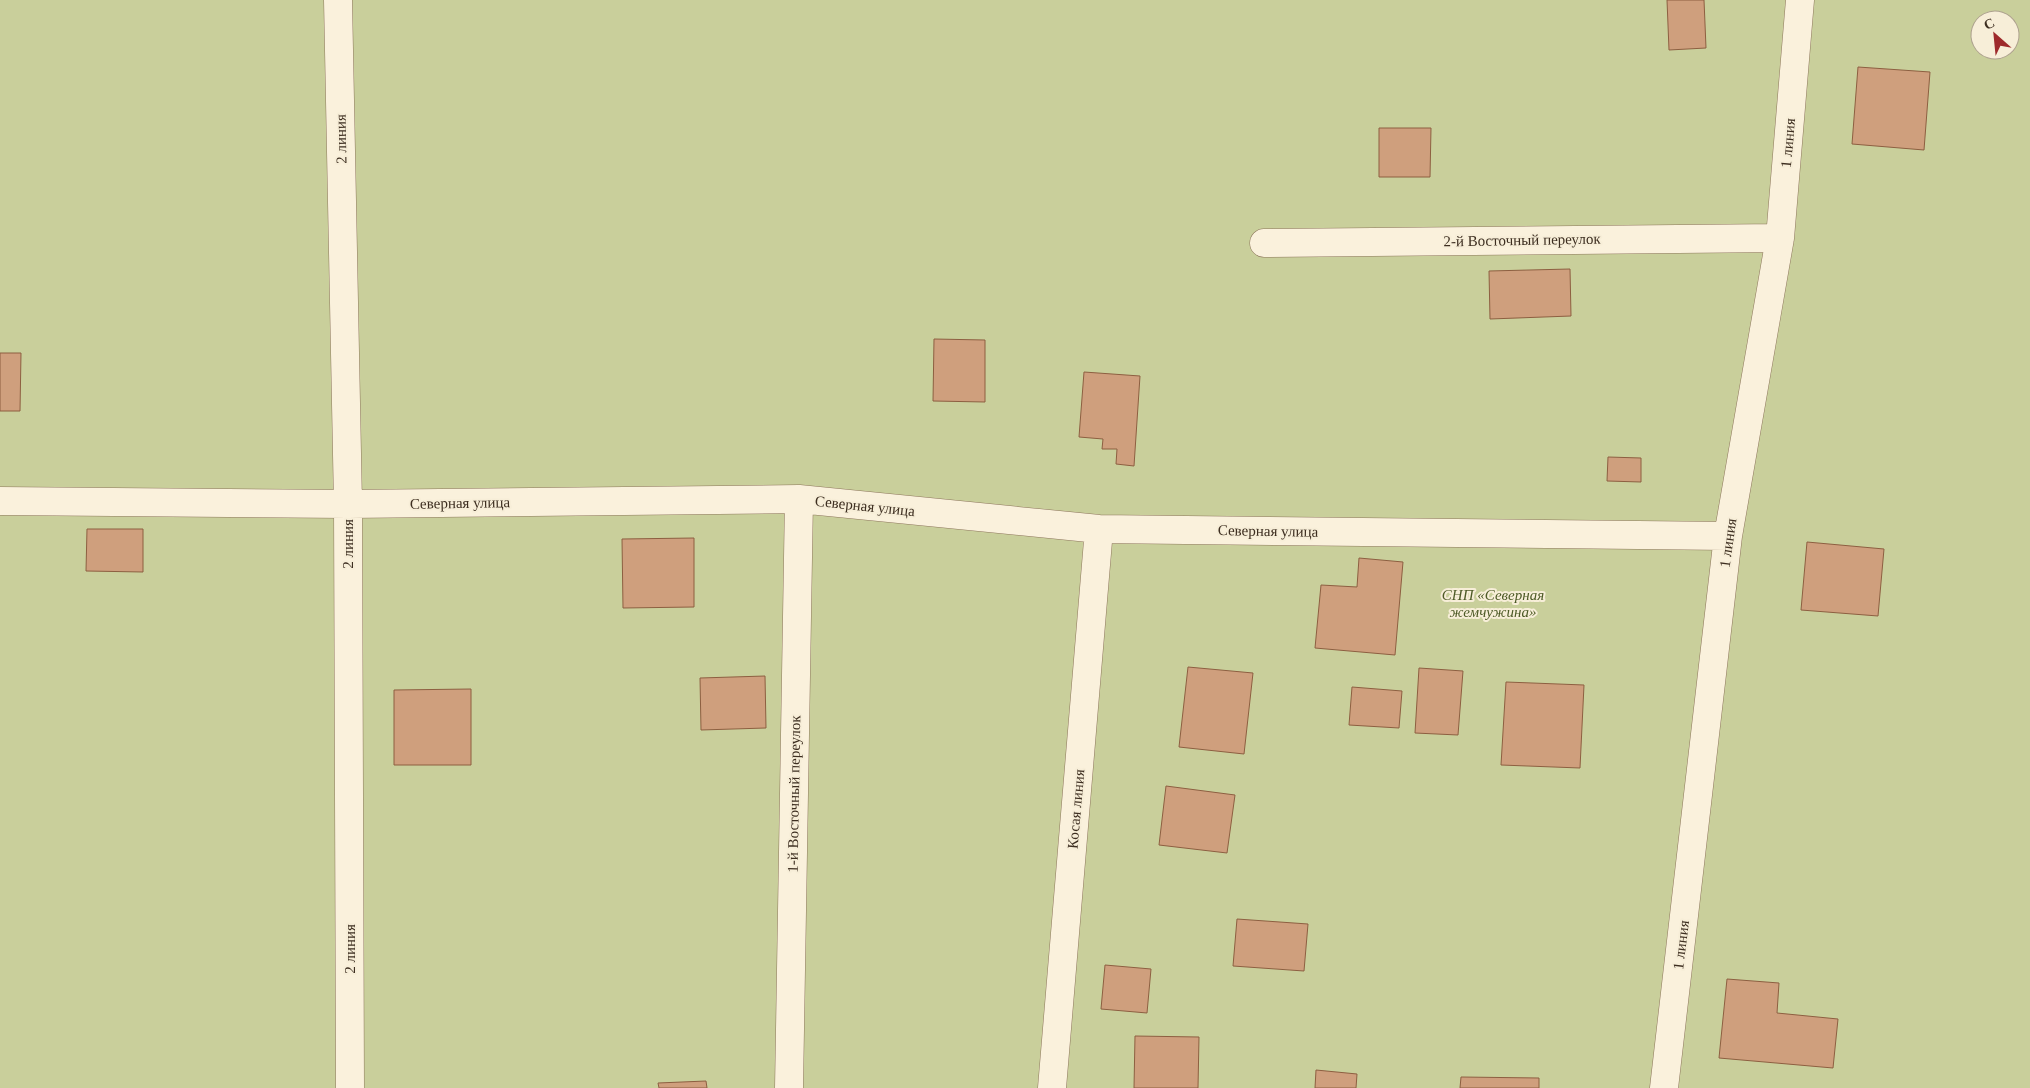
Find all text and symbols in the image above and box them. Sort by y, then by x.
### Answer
north arrow [1970,10,2020,60]
text: С [1981,15,1997,33]
street label: 2 линия [333,114,349,164]
street label: 1 линия [1778,117,1798,168]
street label: 2-й Восточный переулок [1443,231,1601,249]
street label: Северная улица [814,493,916,519]
street label: Северная улица [410,494,511,512]
street label: 1 линия [1717,517,1739,569]
street label: 2 линия [340,519,356,569]
street label: Северная улица [1218,522,1319,540]
park label: СНП «Северная жемчужина» [1442,587,1544,620]
street label: 1-й Восточный переулок [785,715,803,873]
street label: Косая линия [1065,768,1087,849]
street label: 1 линия [1670,919,1692,971]
street label: 2 линия [342,924,358,974]

